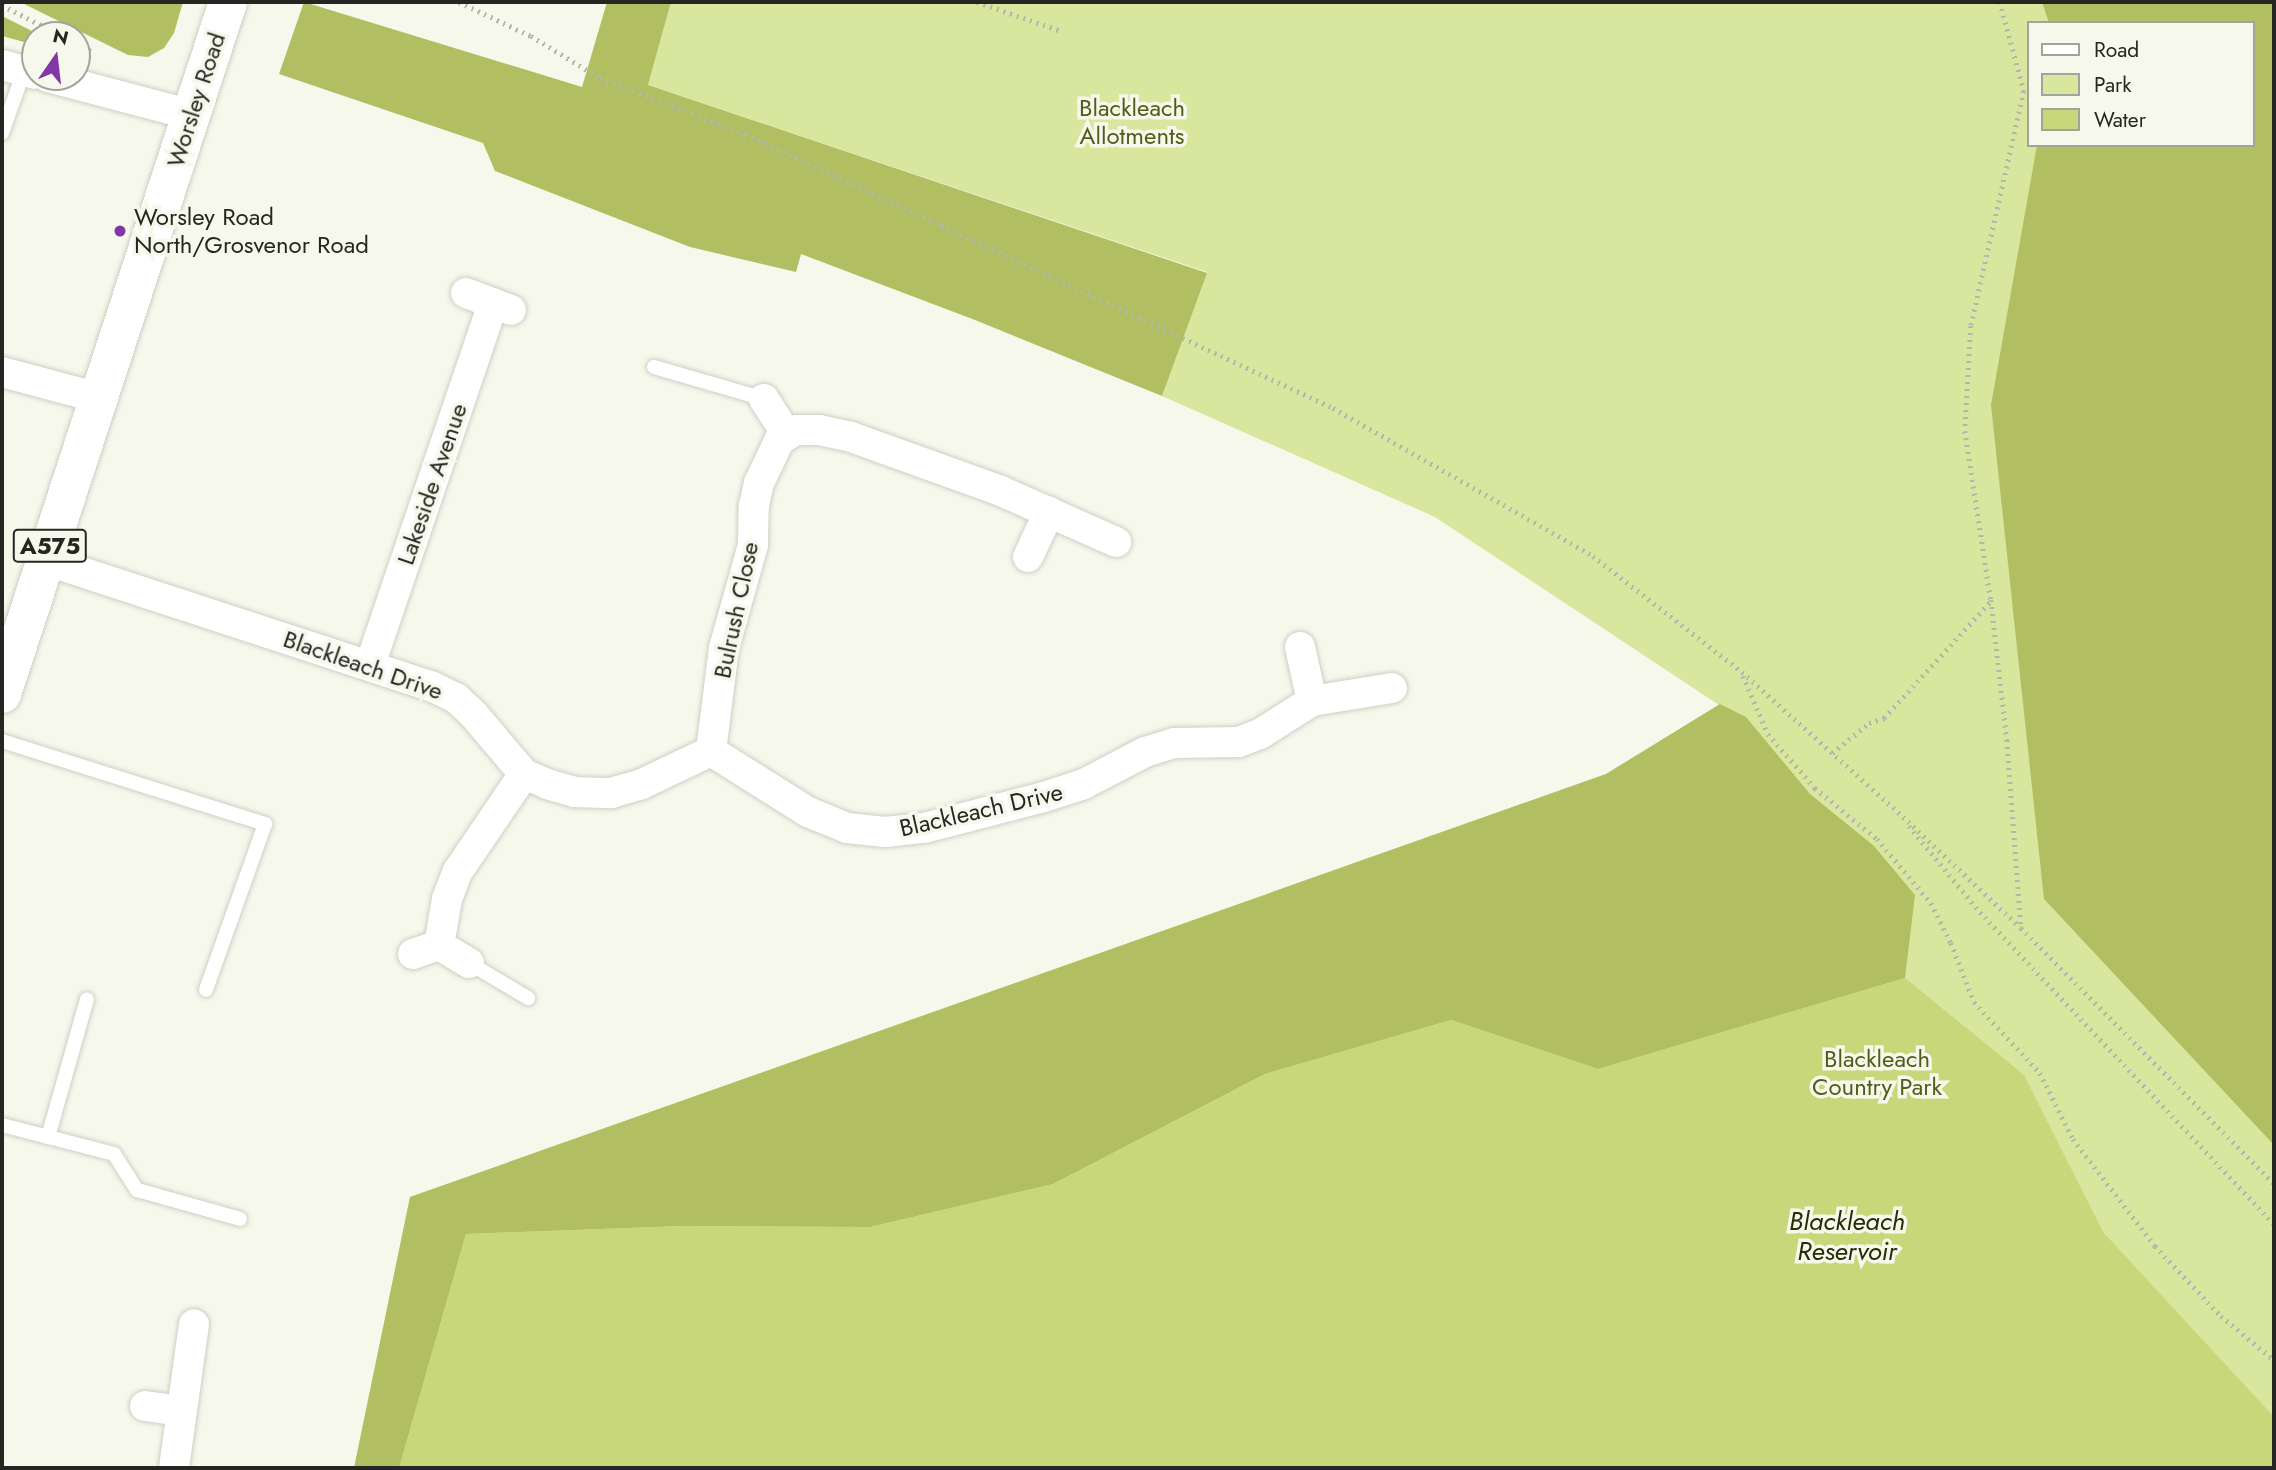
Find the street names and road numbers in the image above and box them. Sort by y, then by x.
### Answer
street label: Worsley Road [161,29,231,171]
street label: Lakeside Avenue [391,400,473,568]
road number: A575 [12,526,88,566]
street label: Bulrush Close [707,539,765,681]
street label: Blackleach Drive [280,624,446,706]
street label: Blackleach Drive [897,777,1065,843]

